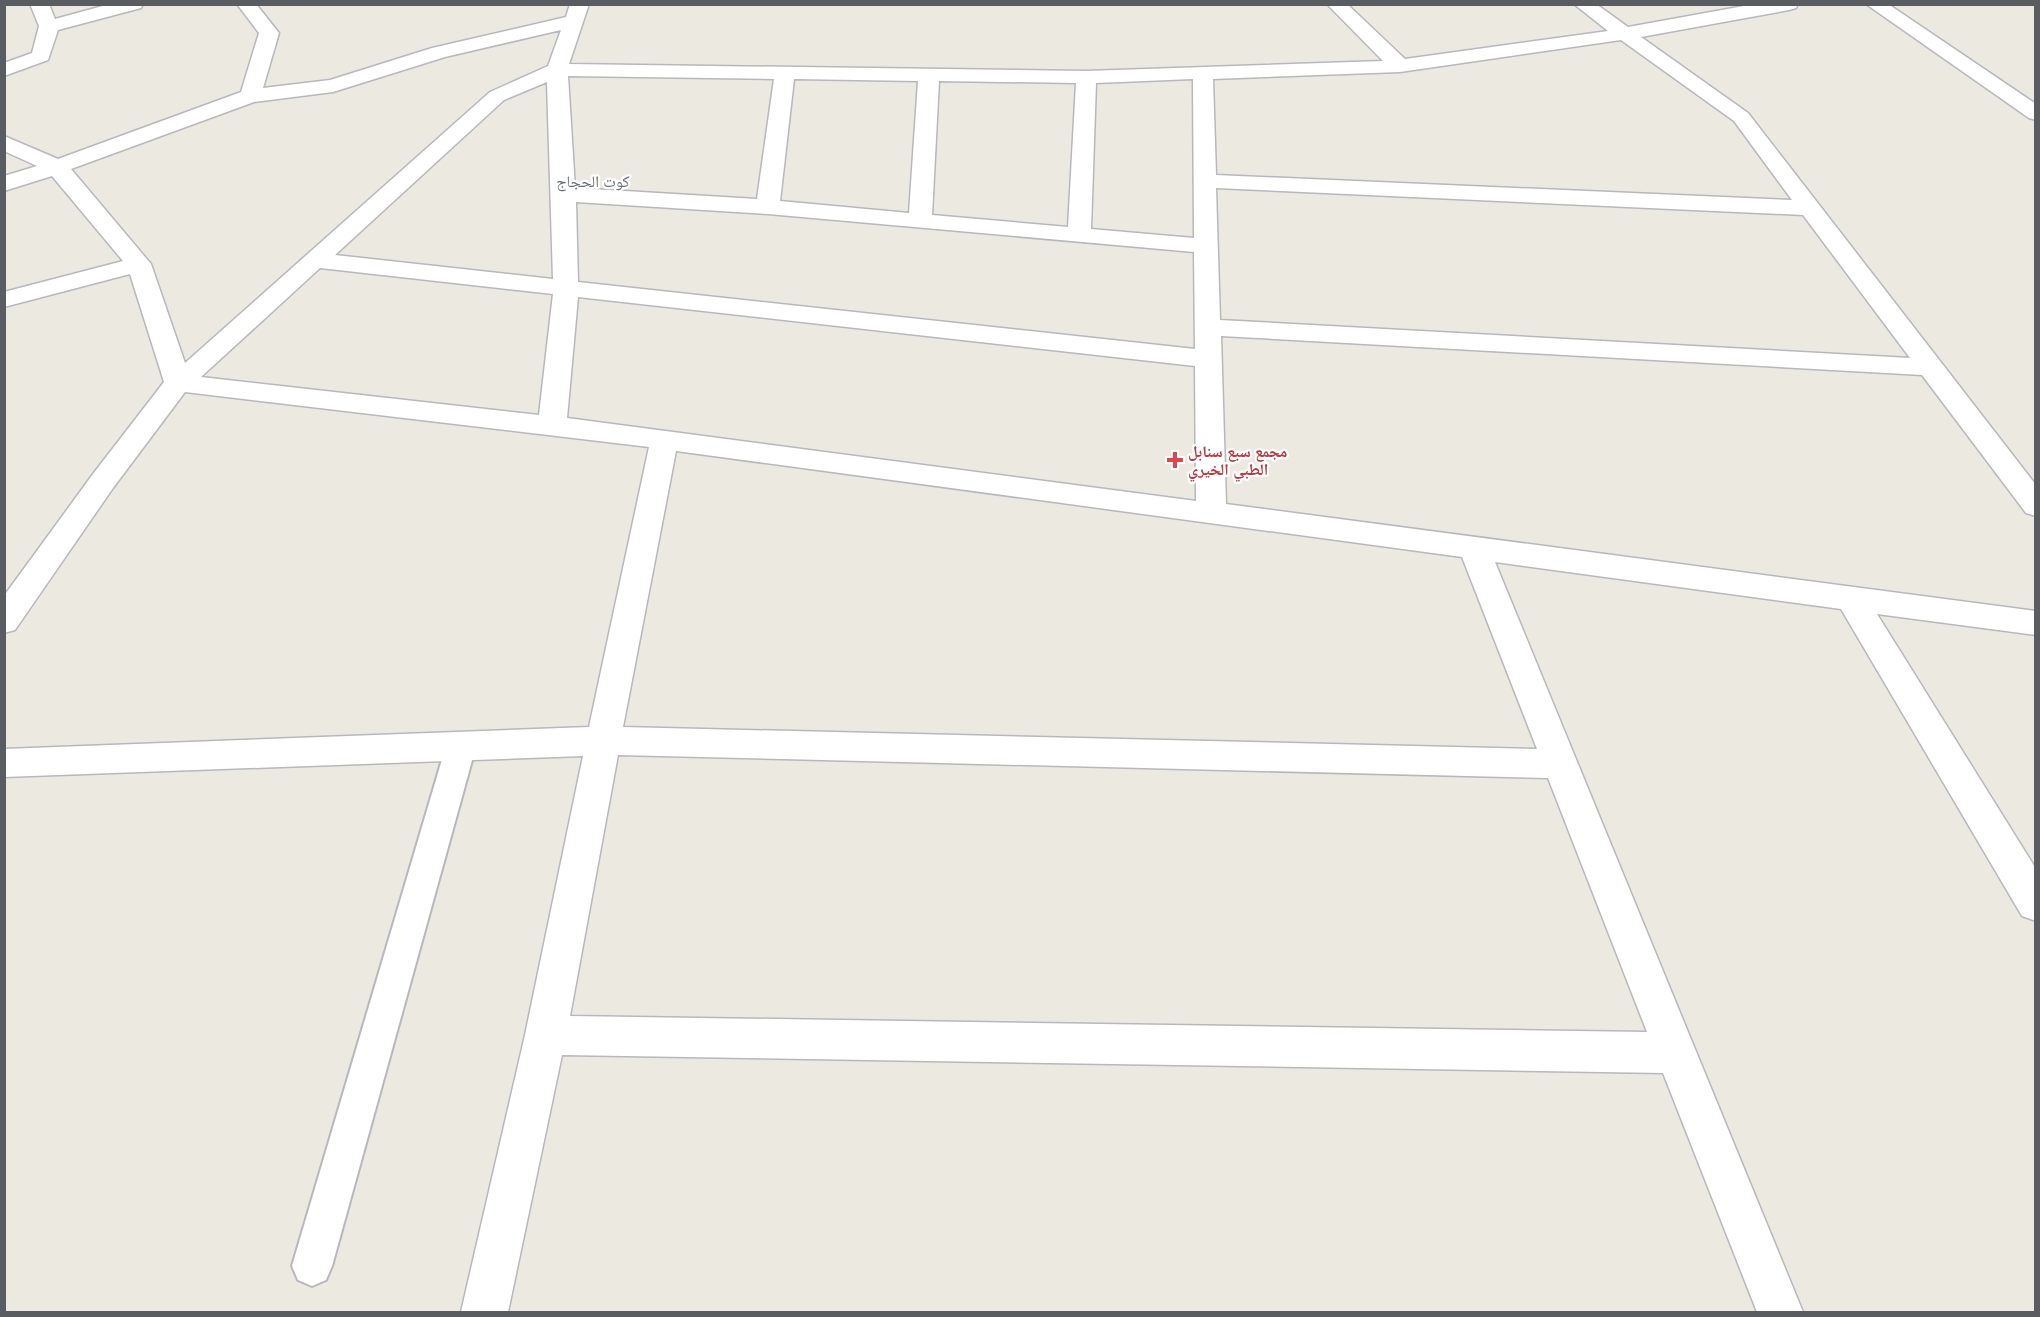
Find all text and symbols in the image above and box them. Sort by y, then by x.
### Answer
district label: كوت الحجاج [556,171,630,192]
place label: مجمع سبع سنابل الطبي الخيري [1188,441,1287,482]
marker: مجمع سبع سنابل الطبي الخيري [1166,451,1184,469]

